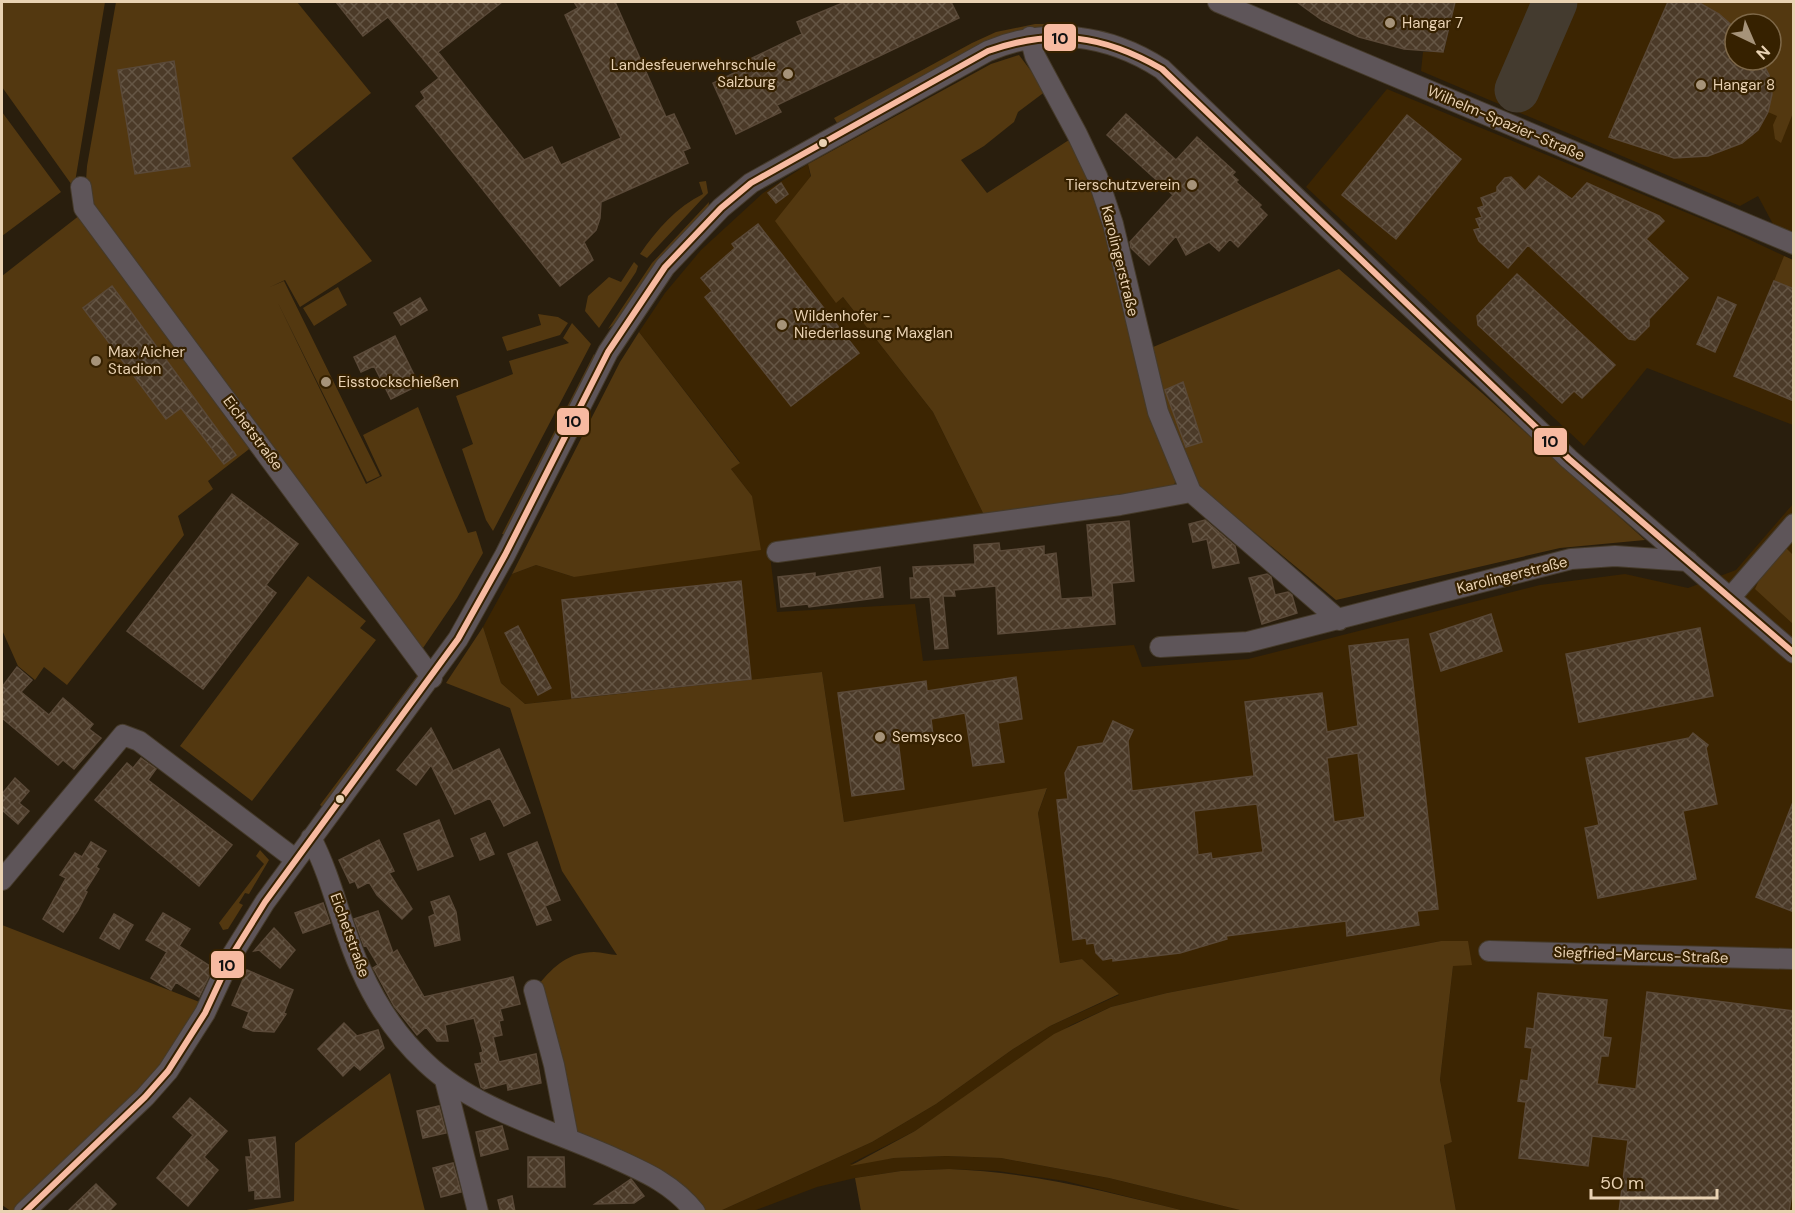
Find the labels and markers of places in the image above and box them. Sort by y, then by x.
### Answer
place label: Hangar 7 [1402,13,1463,33]
marker: Hangar 7 [1383,16,1397,30]
place label: Landesfeuerwehrschule Salzburg [611,55,776,92]
marker: Landesfeuerwehrschule Salzburg [781,67,795,81]
place label: Hangar 8 [1713,75,1775,95]
marker: Hangar 8 [1694,78,1708,92]
unlabelled marker [817,137,829,149]
place label: Tierschutzverein [1066,175,1180,195]
marker: Tierschutzverein [1185,178,1199,192]
place label: Wildenhofer - Niederlassung Maxglan [794,306,953,343]
marker: Wildenhofer - Niederlassung Maxglan [775,318,789,332]
place label: Max Aicher Stadion [108,342,185,379]
marker: Max Aicher Stadion [89,354,103,368]
place label: Eisstockschießen [338,372,459,392]
marker: Eisstockschießen [319,375,333,389]
place label: Semsysco [892,727,963,747]
marker: Semsysco [873,730,887,744]
unlabelled marker [334,793,346,805]

